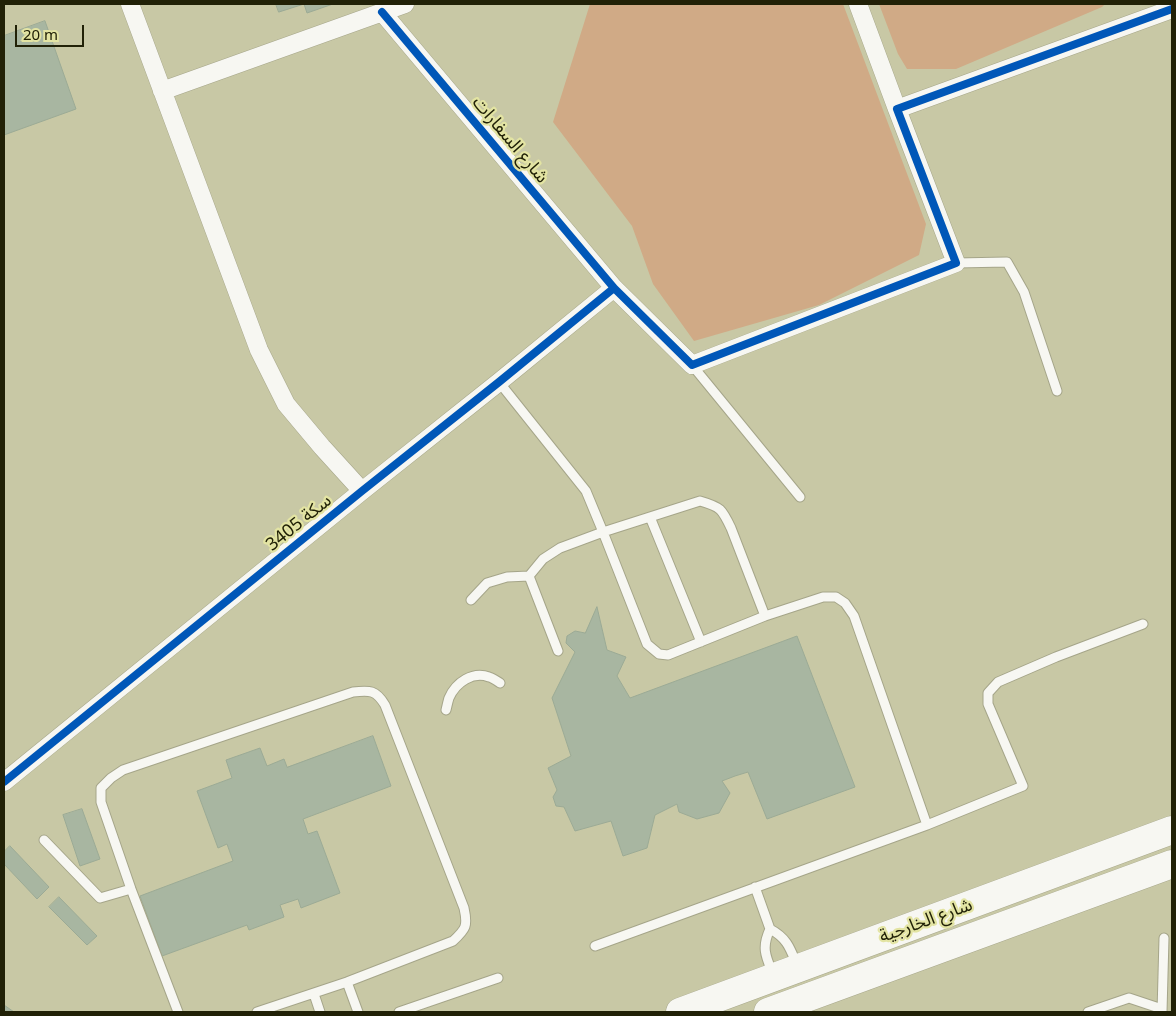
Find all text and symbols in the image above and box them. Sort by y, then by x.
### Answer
scale bar [18,15,86,47]
text: 20 m [23,24,58,44]
street label: شارع السفارات [468,92,552,188]
street label: سكة 3405 [262,490,336,556]
street label: شارع الخارجية [877,894,975,948]

